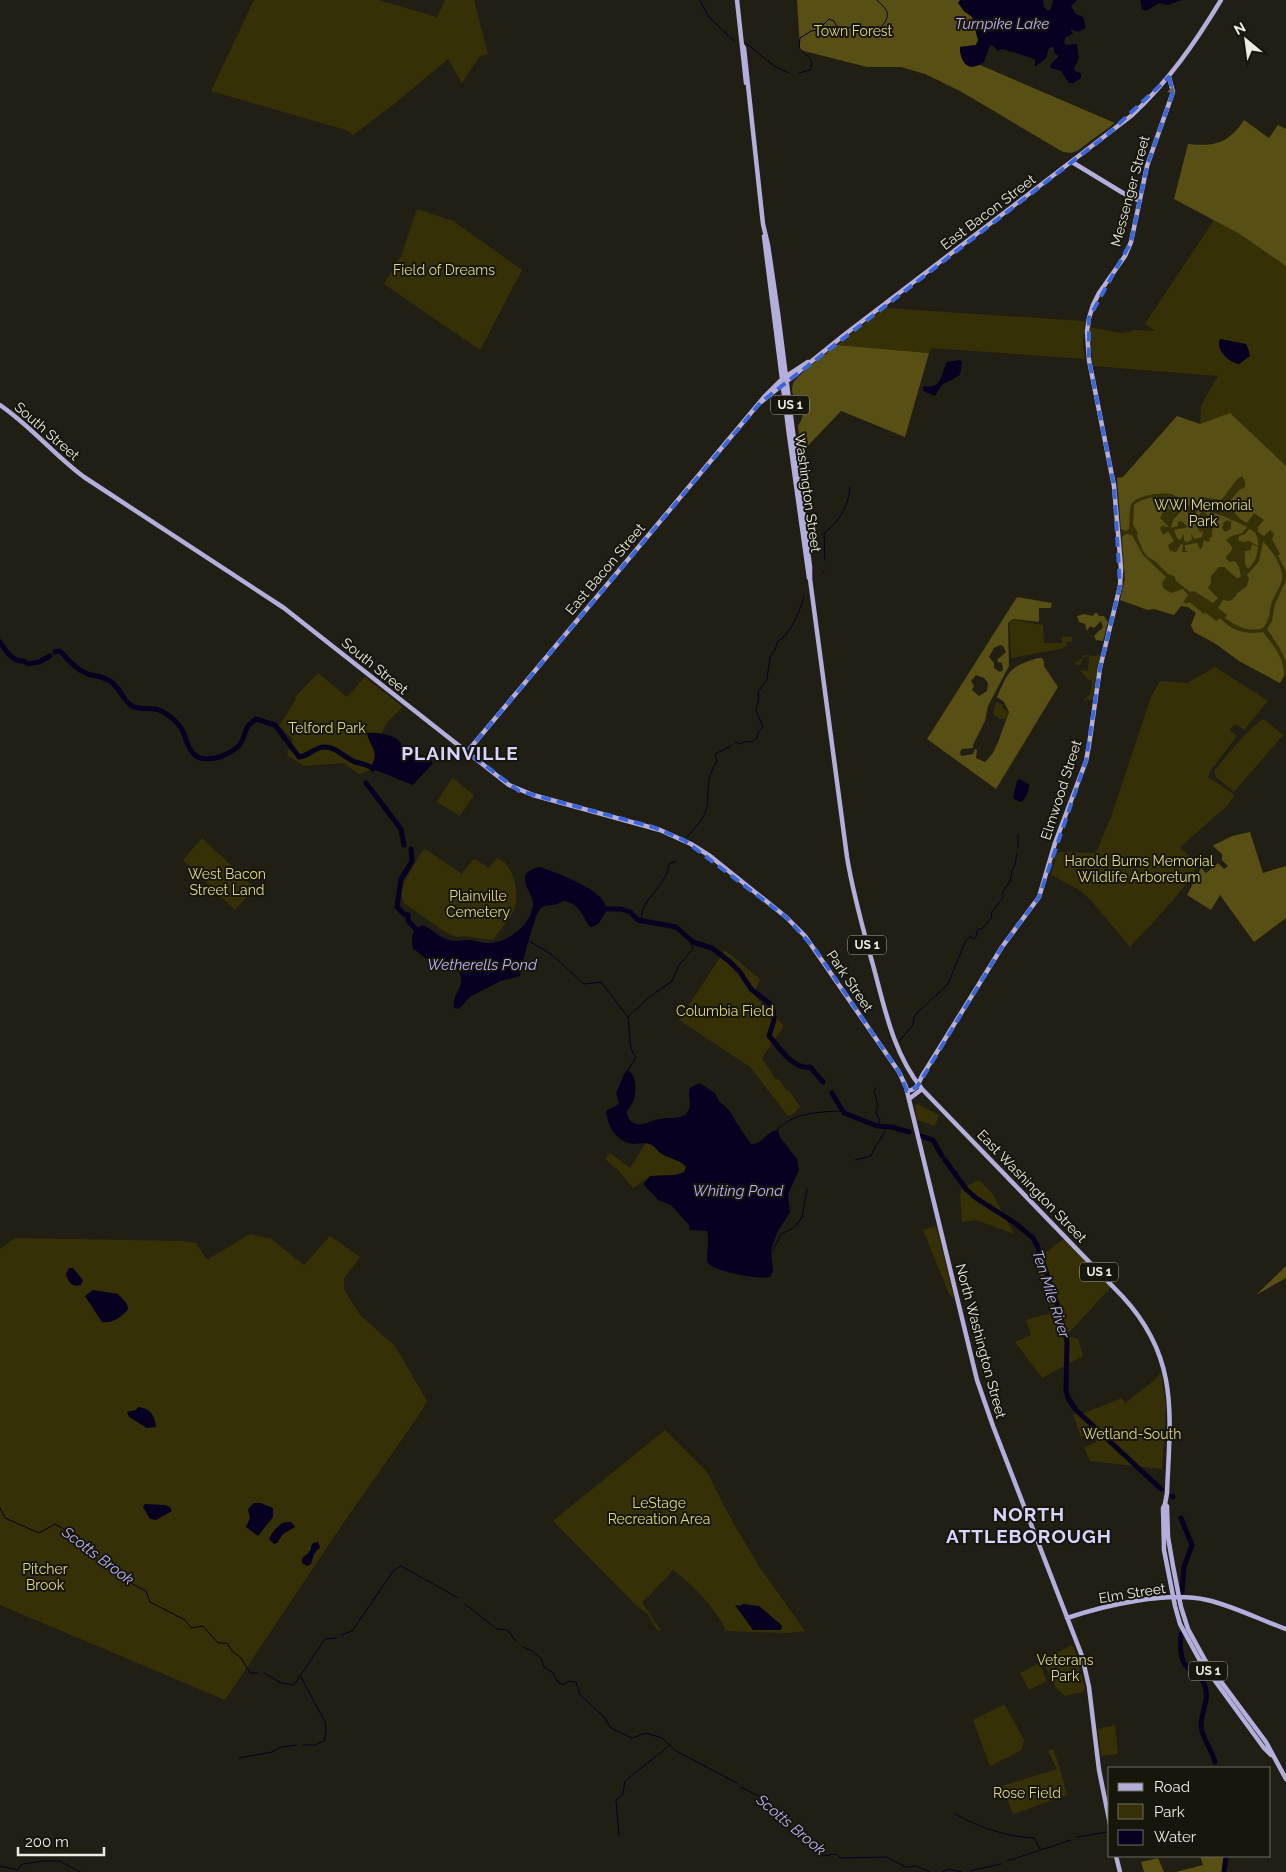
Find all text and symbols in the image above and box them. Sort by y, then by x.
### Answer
water label: Turnpike Lake [955,15,1049,33]
north arrow [1221,15,1271,65]
text: N [1231,19,1248,38]
park label: Town Forest [814,23,893,39]
one-way arrow [1167,86,1175,102]
street label: Messenger Street [1108,134,1153,248]
street label: East Bacon Street [937,171,1039,253]
park label: Field of Dreams [393,262,495,278]
road number: US 1 [771,396,809,414]
street label: South Street [11,399,83,464]
street label: Washington Street [792,433,824,554]
park label: WWI Memorial Park [1154,497,1252,529]
street label: East Bacon Street [562,520,648,618]
street label: South Street [339,634,412,698]
park label: Telford Park [288,720,366,736]
street label: Elmwood Street [1037,738,1085,842]
district label: PLAINVILLE [401,742,519,764]
park label: Harold Burns Memorial Wildlife Arboretum [1064,853,1214,885]
park label: West Bacon Street Land [188,866,266,898]
park label: Plainville Cemetery [446,888,510,920]
road number: US 1 [848,936,886,954]
street label: Park Street [824,947,877,1015]
water label: Wetherells Pond [427,956,538,974]
park label: Columbia Field [676,1003,774,1019]
street label: East Washington Street [974,1126,1090,1246]
water label: Whiting Pond [693,1182,784,1200]
water label: Ten Mile River [1028,1248,1074,1341]
street label: North Washington Street [953,1262,1009,1420]
road number: US 1 [1080,1262,1118,1282]
park label: Wetland-South [1083,1426,1181,1442]
park label: LeStage Recreation Area [608,1495,710,1527]
district label: NORTH ATTLEBOROUGH [946,1503,1112,1547]
water label: Scotts Brook [58,1523,137,1589]
park label: Pitcher Brook [22,1561,68,1593]
street label: Elm Street [1097,1580,1167,1606]
park label: Veterans Park [1037,1652,1094,1684]
road number: US 1 [1189,1662,1227,1680]
legend [1108,1767,1271,1857]
text: Road [1154,1778,1190,1796]
park label: Rose Field [993,1785,1061,1801]
water label: Scotts Brook [752,1790,829,1859]
text: Park [1154,1803,1185,1821]
scale bar [18,1824,104,1856]
text: Water [1154,1828,1197,1846]
text: 200 m [25,1833,69,1851]

